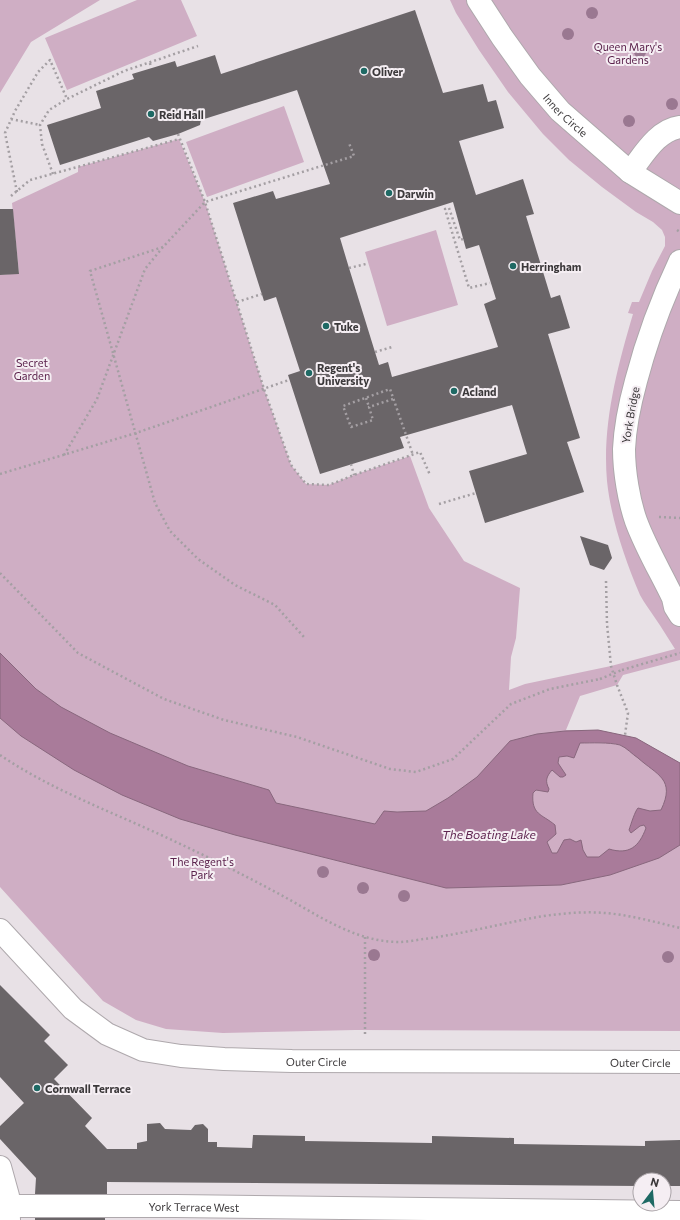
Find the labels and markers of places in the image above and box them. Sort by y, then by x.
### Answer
place label: Oliver [372,65,404,78]
marker: Oliver [359,66,369,76]
place label: Reid Hall [159,108,204,121]
marker: Reid Hall [146,109,156,119]
place label: Darwin [397,187,434,200]
marker: Darwin [384,188,394,198]
place label: Herringham [521,260,582,273]
marker: Herringham [508,261,518,271]
place label: Tuke [334,320,359,333]
marker: Tuke [321,321,331,331]
place label: Regent's University [317,361,369,387]
marker: Regent's University [304,368,314,378]
place label: Acland [462,385,497,398]
marker: Acland [449,386,459,396]
place label: Cornwall Terrace [45,1082,131,1095]
marker: Cornwall Terrace [32,1083,42,1093]

